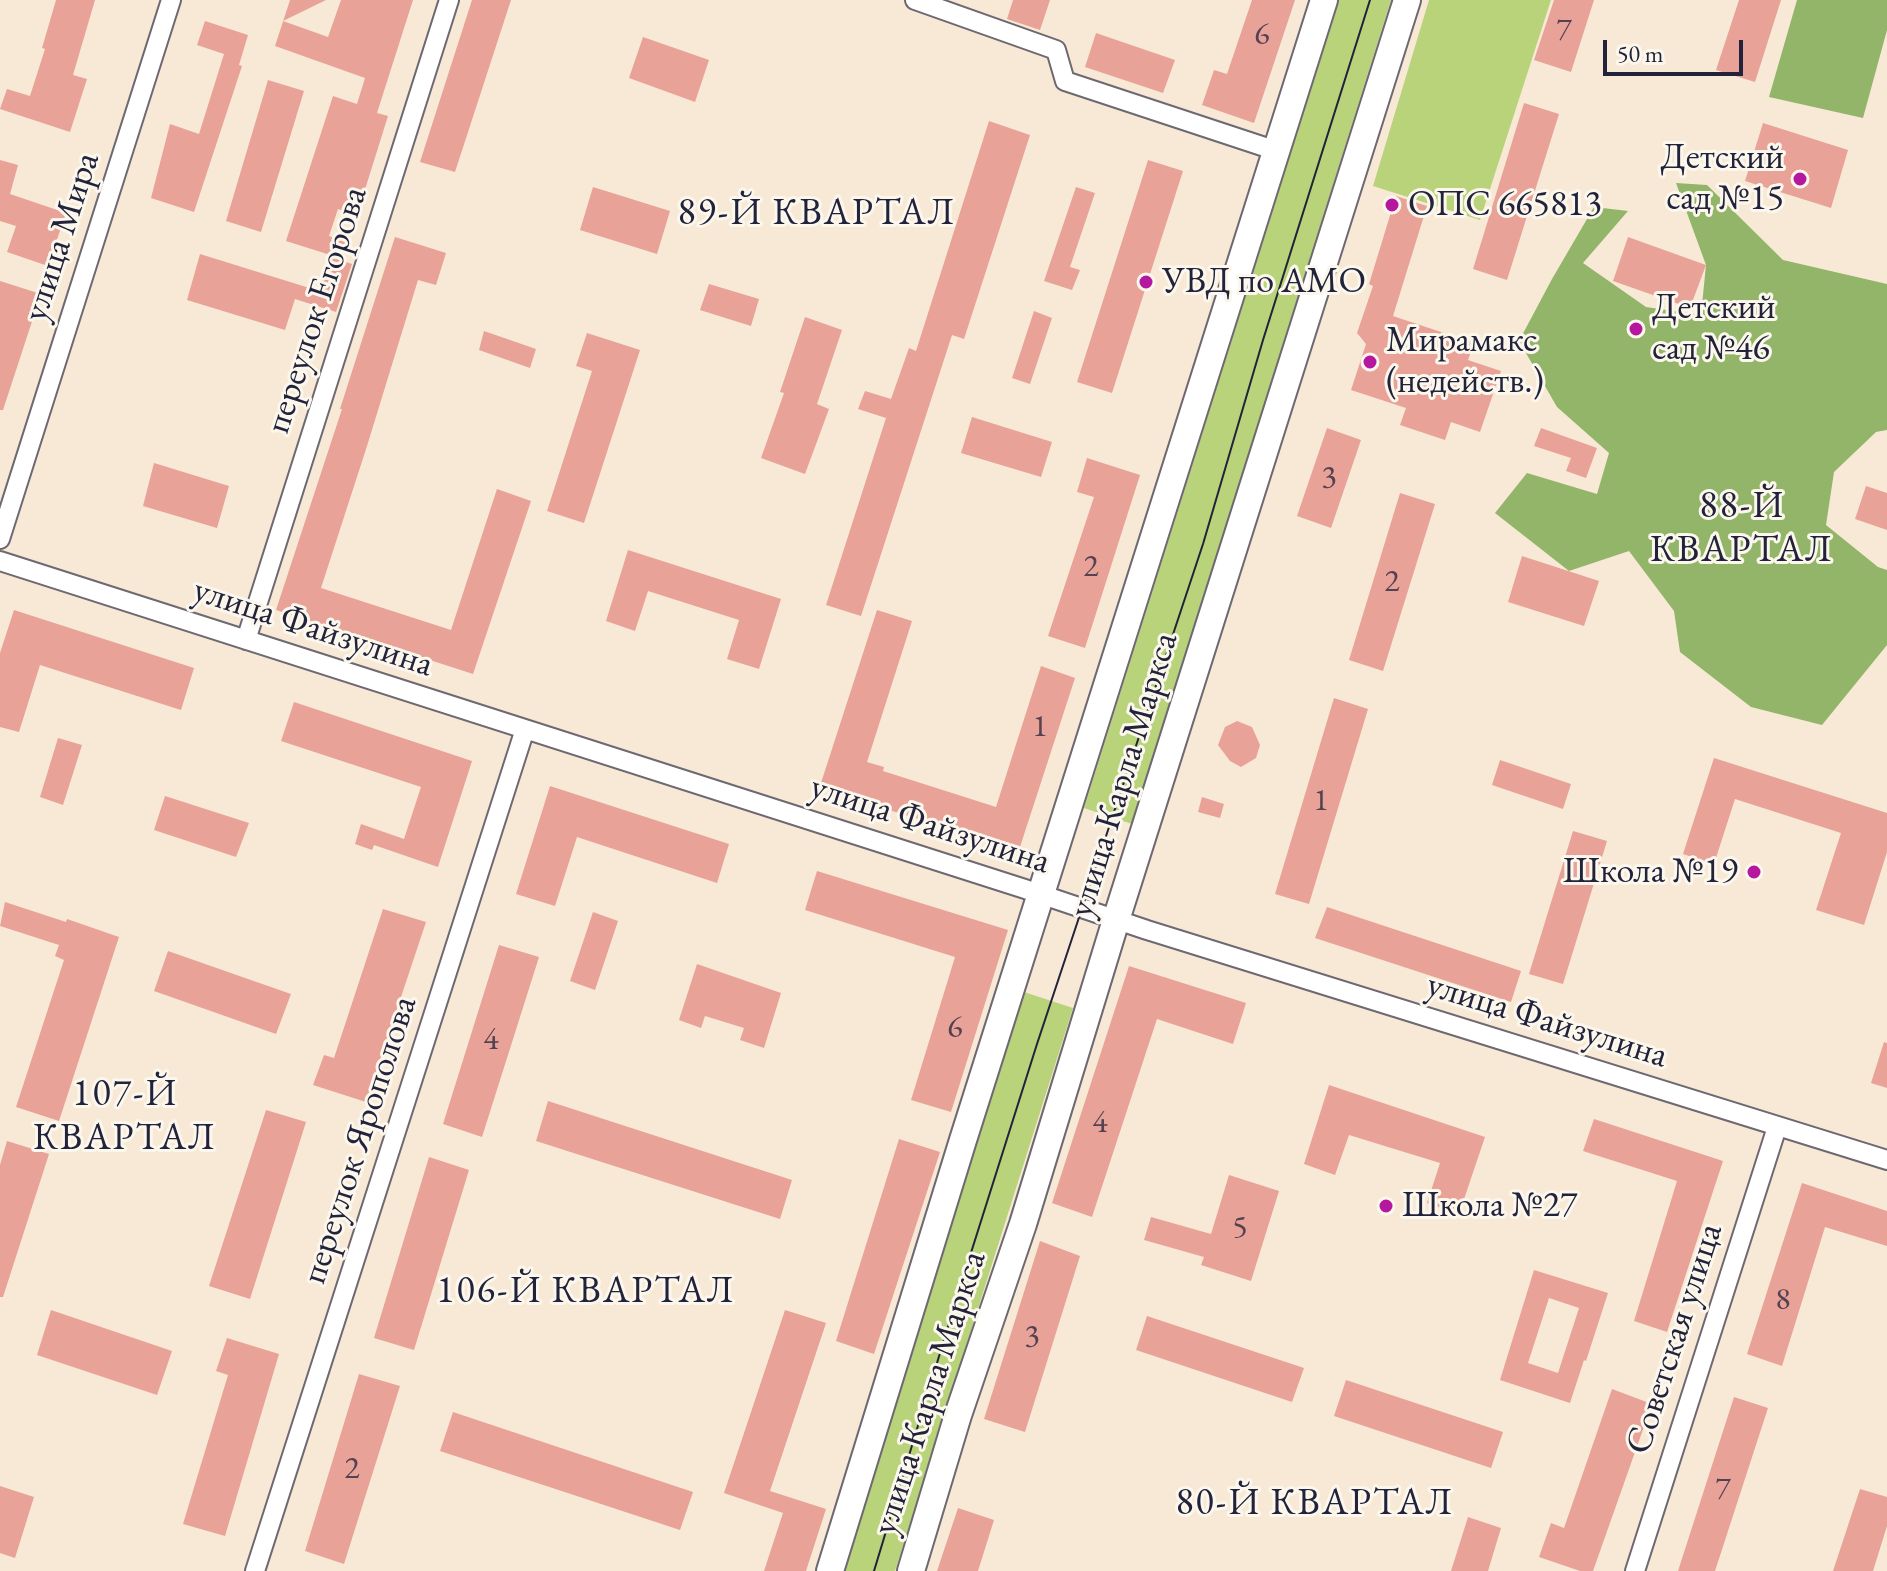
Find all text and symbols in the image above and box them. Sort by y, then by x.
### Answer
house number: 7 [1556,11,1572,49]
house number: 6 [1254,16,1270,54]
scale bar [1607,24,1747,74]
text: 50 m [1617,38,1664,69]
place label: Детский сад №15 [1660,136,1784,221]
street label: улица Мира [14,147,110,327]
marker: Детский сад №15 [1791,170,1809,188]
street label: переулок Егорова [257,181,377,439]
place label: ОПС 665813 [1408,183,1602,227]
district label: 89-Й КВАРТАЛ [677,191,957,237]
marker: ОПС 665813 [1383,196,1401,214]
place label: УВД по АМО [1162,260,1366,304]
marker: УВД по АМО [1137,273,1155,291]
place label: Детский сад №46 [1652,286,1776,371]
place label: Мирамакс (недейств.) [1386,319,1544,404]
marker: Детский сад №46 [1627,320,1645,338]
marker: Мирамакс (недейств.) [1361,353,1379,371]
house number: 3 [1321,459,1337,497]
district label: 88-Й КВАРТАЛ [1650,484,1834,574]
house number: 2 [1083,548,1099,586]
house number: 2 [1384,563,1400,601]
street label: улица Файзулина [188,569,438,687]
street label: улица Карла Маркса [1060,627,1188,923]
house number: 1 [1032,708,1048,746]
street label: улица Файзулина [805,766,1055,884]
house number: 1 [1313,782,1329,820]
place label: Школа №19 [1563,850,1738,894]
marker: Школа №19 [1745,863,1763,881]
street label: улица Файзулина [1421,964,1673,1078]
street label: переулок Ярополова [293,991,427,1289]
house number: 6 [947,1009,963,1047]
house number: 4 [483,1021,499,1059]
district label: 107-Й КВАРТАЛ [33,1072,217,1162]
house number: 4 [1092,1104,1108,1142]
place label: Школа №27 [1402,1184,1577,1228]
marker: Школа №27 [1377,1197,1395,1215]
house number: 5 [1232,1209,1248,1247]
street label: Советская улица [1617,1218,1733,1460]
street label: улица Карла Маркса [864,1246,996,1540]
district label: 106-Й КВАРТАЛ [436,1269,736,1315]
house number: 8 [1775,1281,1791,1319]
house number: 3 [1024,1318,1040,1356]
house number: 2 [344,1450,360,1488]
house number: 7 [1715,1470,1731,1508]
district label: 80-Й КВАРТАЛ [1175,1481,1455,1527]

